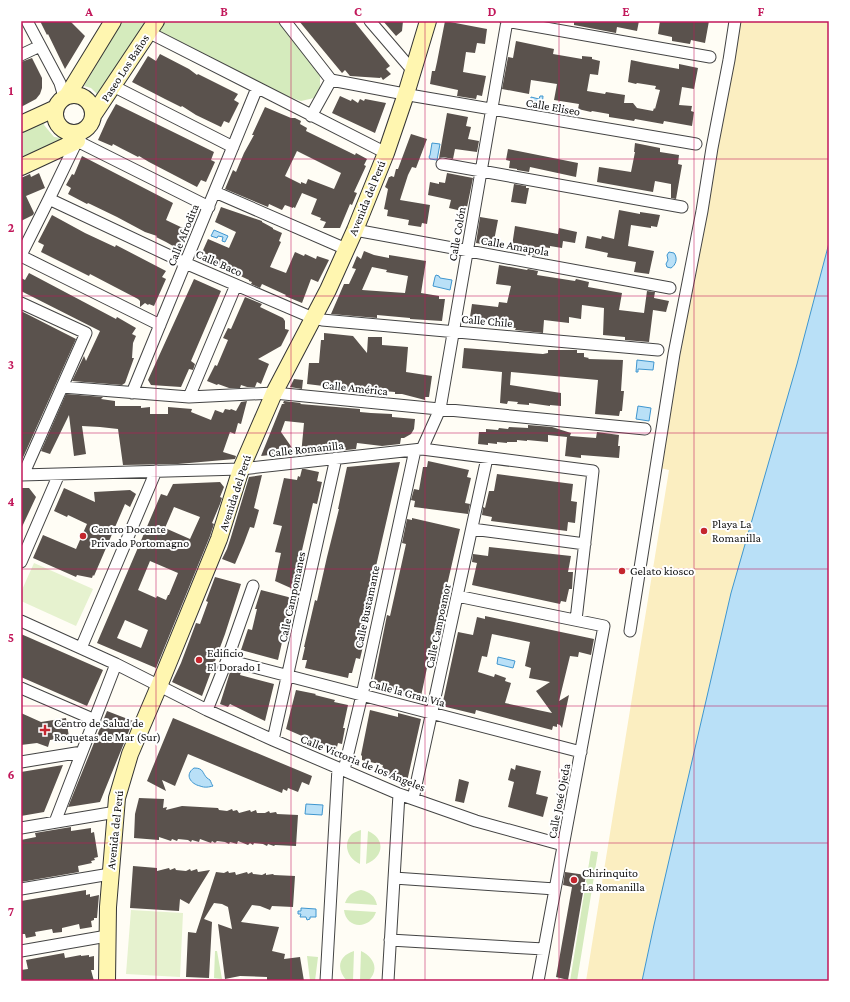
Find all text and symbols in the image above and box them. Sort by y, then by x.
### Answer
text: A [84,4,93,19]
text: B [220,4,228,19]
text: C [354,4,362,19]
text: D [488,4,497,19]
text: E [622,4,630,19]
text: F [758,4,765,19]
street label: Paseo Los Baños [98,31,152,104]
text: 1 [9,83,14,98]
street label: Calle Eliseo [525,95,581,119]
street label: Avenida del Perú [346,158,389,238]
street label: Calle Afrodita [164,202,202,268]
street label: Calle Colón [445,205,469,262]
text: 2 [8,220,15,235]
street label: Calle Amapola [480,233,551,259]
street label: Calle Baco [194,247,244,279]
street label: Calle Chile [461,312,513,330]
text: 3 [8,357,14,372]
street label: Calle América [321,378,389,398]
street label: Calle Romanilla [268,438,345,460]
street label: Avenida del Perú [216,452,254,533]
text: 4 [7,494,15,509]
place label: Playa La Romanilla [712,517,762,545]
place label: Centro Docente Privado Portomagno [91,522,189,550]
marker: Playa La Romanilla [699,526,709,536]
marker: Centro Docente Privado Portomagno [78,531,88,541]
street label: Calle Campomanes [276,550,309,644]
street label: Calle Bustamante [351,564,383,650]
place label: Gelato kiosco [630,564,694,578]
marker: Gelato kiosco [617,566,627,576]
street label: Calle Campoamor [422,582,454,670]
text: 5 [8,630,14,645]
place label: Edificio El Dorado I [207,646,261,674]
marker: Edificio El Dorado I [194,655,204,665]
street label: Calle la Gran Vía [367,676,447,710]
place label: Centro de Salud de Roquetas de Mar (Sur) [54,716,161,744]
marker: Centro de Salud de Roquetas de Mar (Sur) [39,724,51,736]
street label: Calle Victoria de los Ángeles [298,731,428,795]
street label: Calle José Ojeda [545,762,573,840]
text: 6 [7,767,15,782]
street label: Avenida del Perú [104,789,126,870]
place label: Chirinquito La Romanilla [582,866,645,894]
marker: Chirinquito La Romanilla [569,875,579,885]
text: 7 [8,904,14,919]

